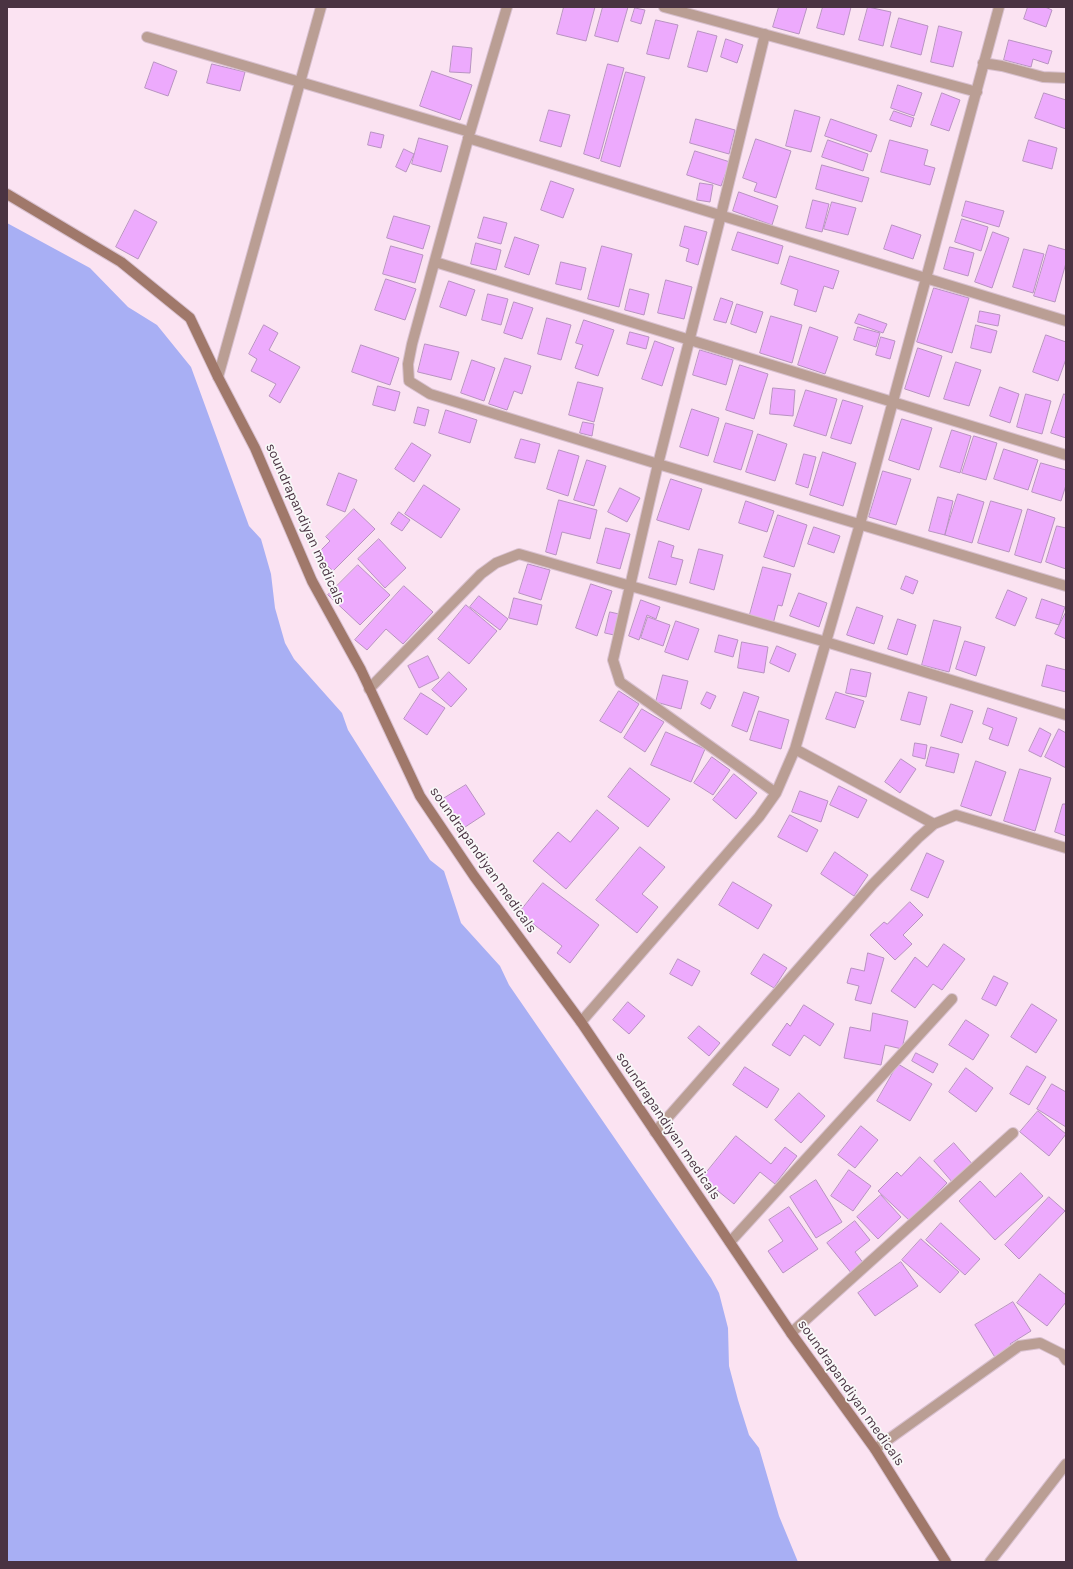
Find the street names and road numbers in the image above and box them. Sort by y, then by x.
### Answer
street label: soundrapandiyan medicals [262,441,348,607]
street label: soundrapandiyan medicals [426,784,540,936]
street label: soundrapandiyan medicals [612,1049,724,1203]
street label: soundrapandiyan medicals [794,1317,908,1469]

